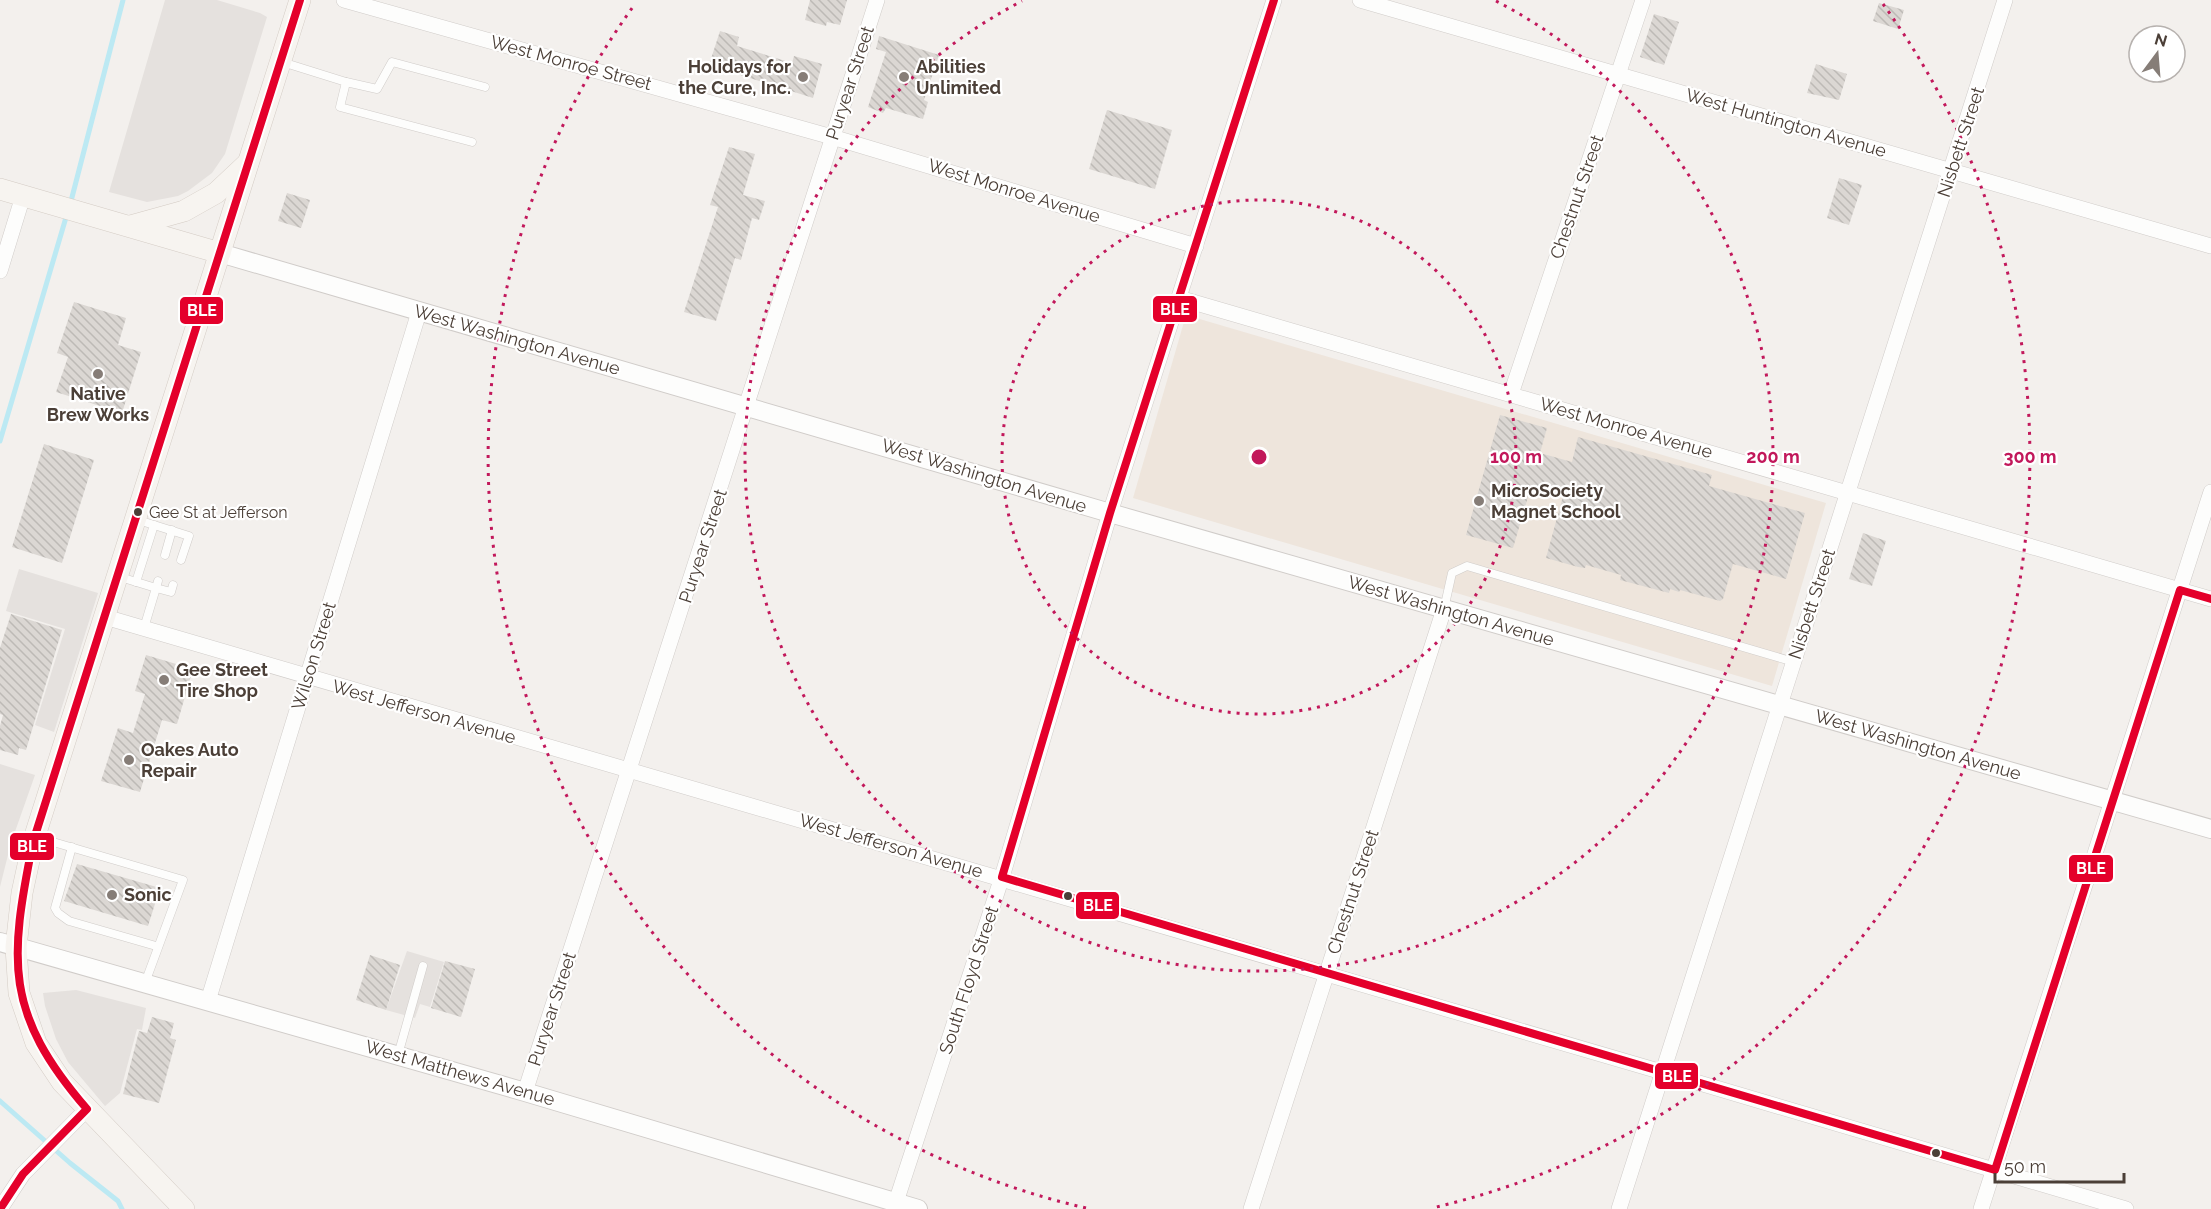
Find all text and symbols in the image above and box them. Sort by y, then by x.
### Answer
street label: Puryear Street [821,23,878,142]
north arrow [2127,24,2187,84]
text: N [2153,29,2169,51]
street label: West Monroe Street [488,31,654,94]
place label: Holidays for the Cure, Inc. [678,56,791,98]
place label: Abilities Unlimited [916,56,1001,98]
marker: Holidays for the Cure, Inc. [796,70,810,84]
marker: Abilities Unlimited [897,70,911,84]
street label: West Huntington Avenue [1683,84,1889,161]
street label: Nisbett Street [1933,84,1988,200]
street label: Chestnut Street [1545,132,1608,262]
street label: West Monroe Avenue [926,154,1103,227]
line badge: BLE [1152,295,1198,323]
line badge: BLE [179,296,224,325]
street label: West Washington Avenue [412,300,623,379]
text: BLE [1160,300,1190,319]
text: BLE [187,301,217,320]
marker: Native Brew Works [91,367,105,381]
place label: Native Brew Works [47,383,149,425]
street label: West Monroe Avenue [1537,393,1715,462]
street label: West Washington Avenue [879,434,1090,517]
text: 100 m [1490,446,1542,467]
text: 200 m [1746,446,1800,467]
text: 300 m [2003,446,2057,467]
centre of rings [1249,447,1269,467]
place label: MicroSociety Magnet School [1491,480,1621,522]
street label: Puryear Street [674,486,731,605]
marker: MicroSociety Magnet School [1472,494,1486,508]
place label: Gee St at Jefferson [149,503,288,522]
marker: Gee St at Jefferson [132,506,144,518]
street label: Nisbett Street [1784,546,1839,662]
street label: West Washington Avenue [1346,571,1557,650]
street label: Wilson Street [287,599,340,712]
place label: Gee Street Tire Shop [176,659,268,701]
marker: Gee Street Tire Shop [157,673,171,687]
street label: West Jefferson Avenue [330,675,519,748]
street label: West Washington Avenue [1813,705,2024,784]
place label: Oakes Auto Repair [141,739,239,781]
marker: Oakes Auto Repair [122,753,136,767]
street label: West Jefferson Avenue [797,809,986,882]
street label: Chestnut Street [1322,827,1383,957]
line badge: BLE [9,832,55,861]
text: BLE [17,837,47,856]
line badge: BLE [2068,854,2114,883]
text: BLE [2076,859,2106,878]
place label: Sonic [124,884,172,905]
marker: Sonic [105,888,119,902]
unlabelled marker [1062,890,1074,902]
line badge: BLE [1075,891,1120,920]
text: BLE [1083,896,1113,915]
street label: South Floyd Street [935,903,1002,1057]
street label: Puryear Street [523,949,580,1068]
street label: West Matthews Avenue [363,1035,558,1110]
line badge: BLE [1654,1062,1699,1090]
text: BLE [1662,1067,1692,1086]
scale bar [1995,1146,2124,1184]
unlabelled marker [1930,1147,1942,1159]
text: 50 m [2004,1156,2046,1177]

